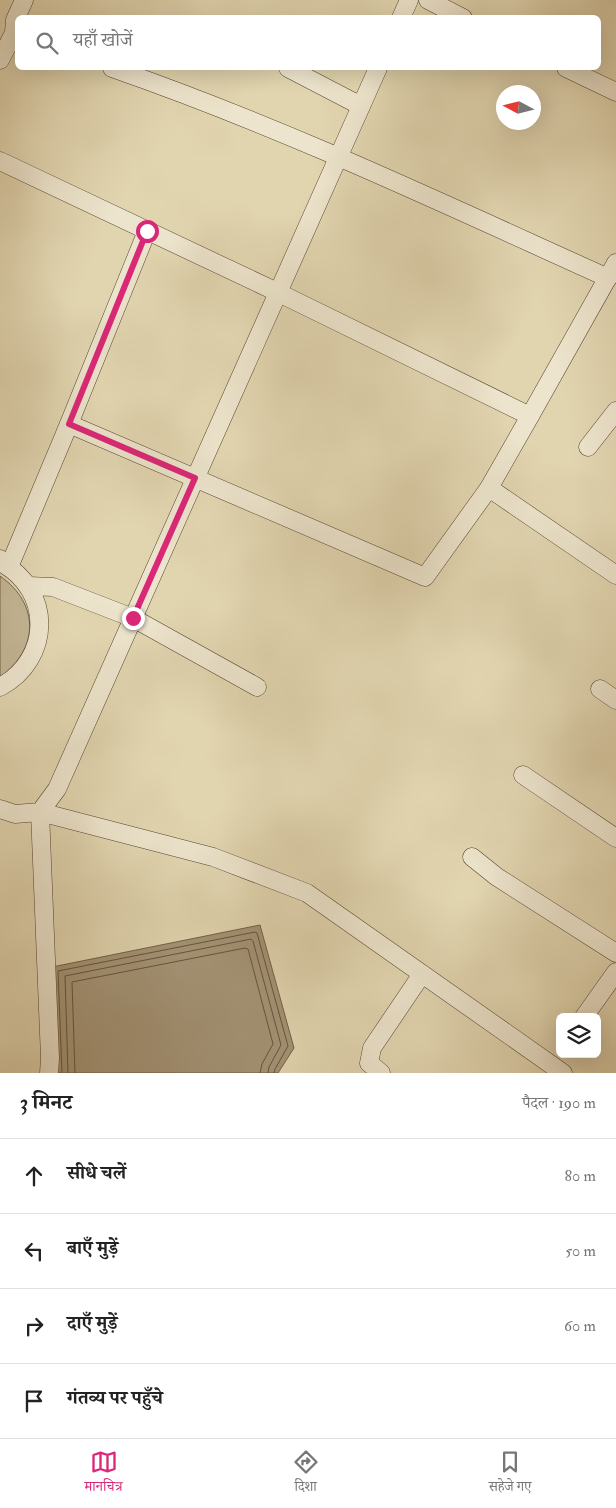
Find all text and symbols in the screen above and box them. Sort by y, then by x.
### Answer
search box [15,15,601,70]
text: यहाँ खोजें [73,28,133,52]
icon: search [33,29,61,57]
north arrow [496,85,541,130]
route start [136,220,159,243]
route end [122,607,145,630]
map controls [556,1013,601,1058]
button: layers [556,1013,601,1058]
text: 3 मिनट [20,1089,72,1116]
text: पैदल · 190 m [522,1093,596,1113]
text: सीधे चलें [67,1161,126,1185]
icon: ahead [20,1162,48,1190]
text: 80 m [565,1166,596,1186]
text: बाएँ मुड़ें [67,1236,118,1260]
icon: left [20,1237,48,1265]
text: 50 m [565,1241,596,1261]
text: दाएँ मुड़ें [67,1311,118,1335]
icon: right [20,1312,48,1340]
text: 60 m [564,1316,596,1336]
text: गंतव्य पर पहुँचे [67,1386,163,1410]
icon: arrive [20,1387,48,1415]
tab: मानचित्र [85,1448,123,1500]
tab: दिशा [292,1448,320,1500]
tab: सहेजे गए [489,1448,531,1500]

